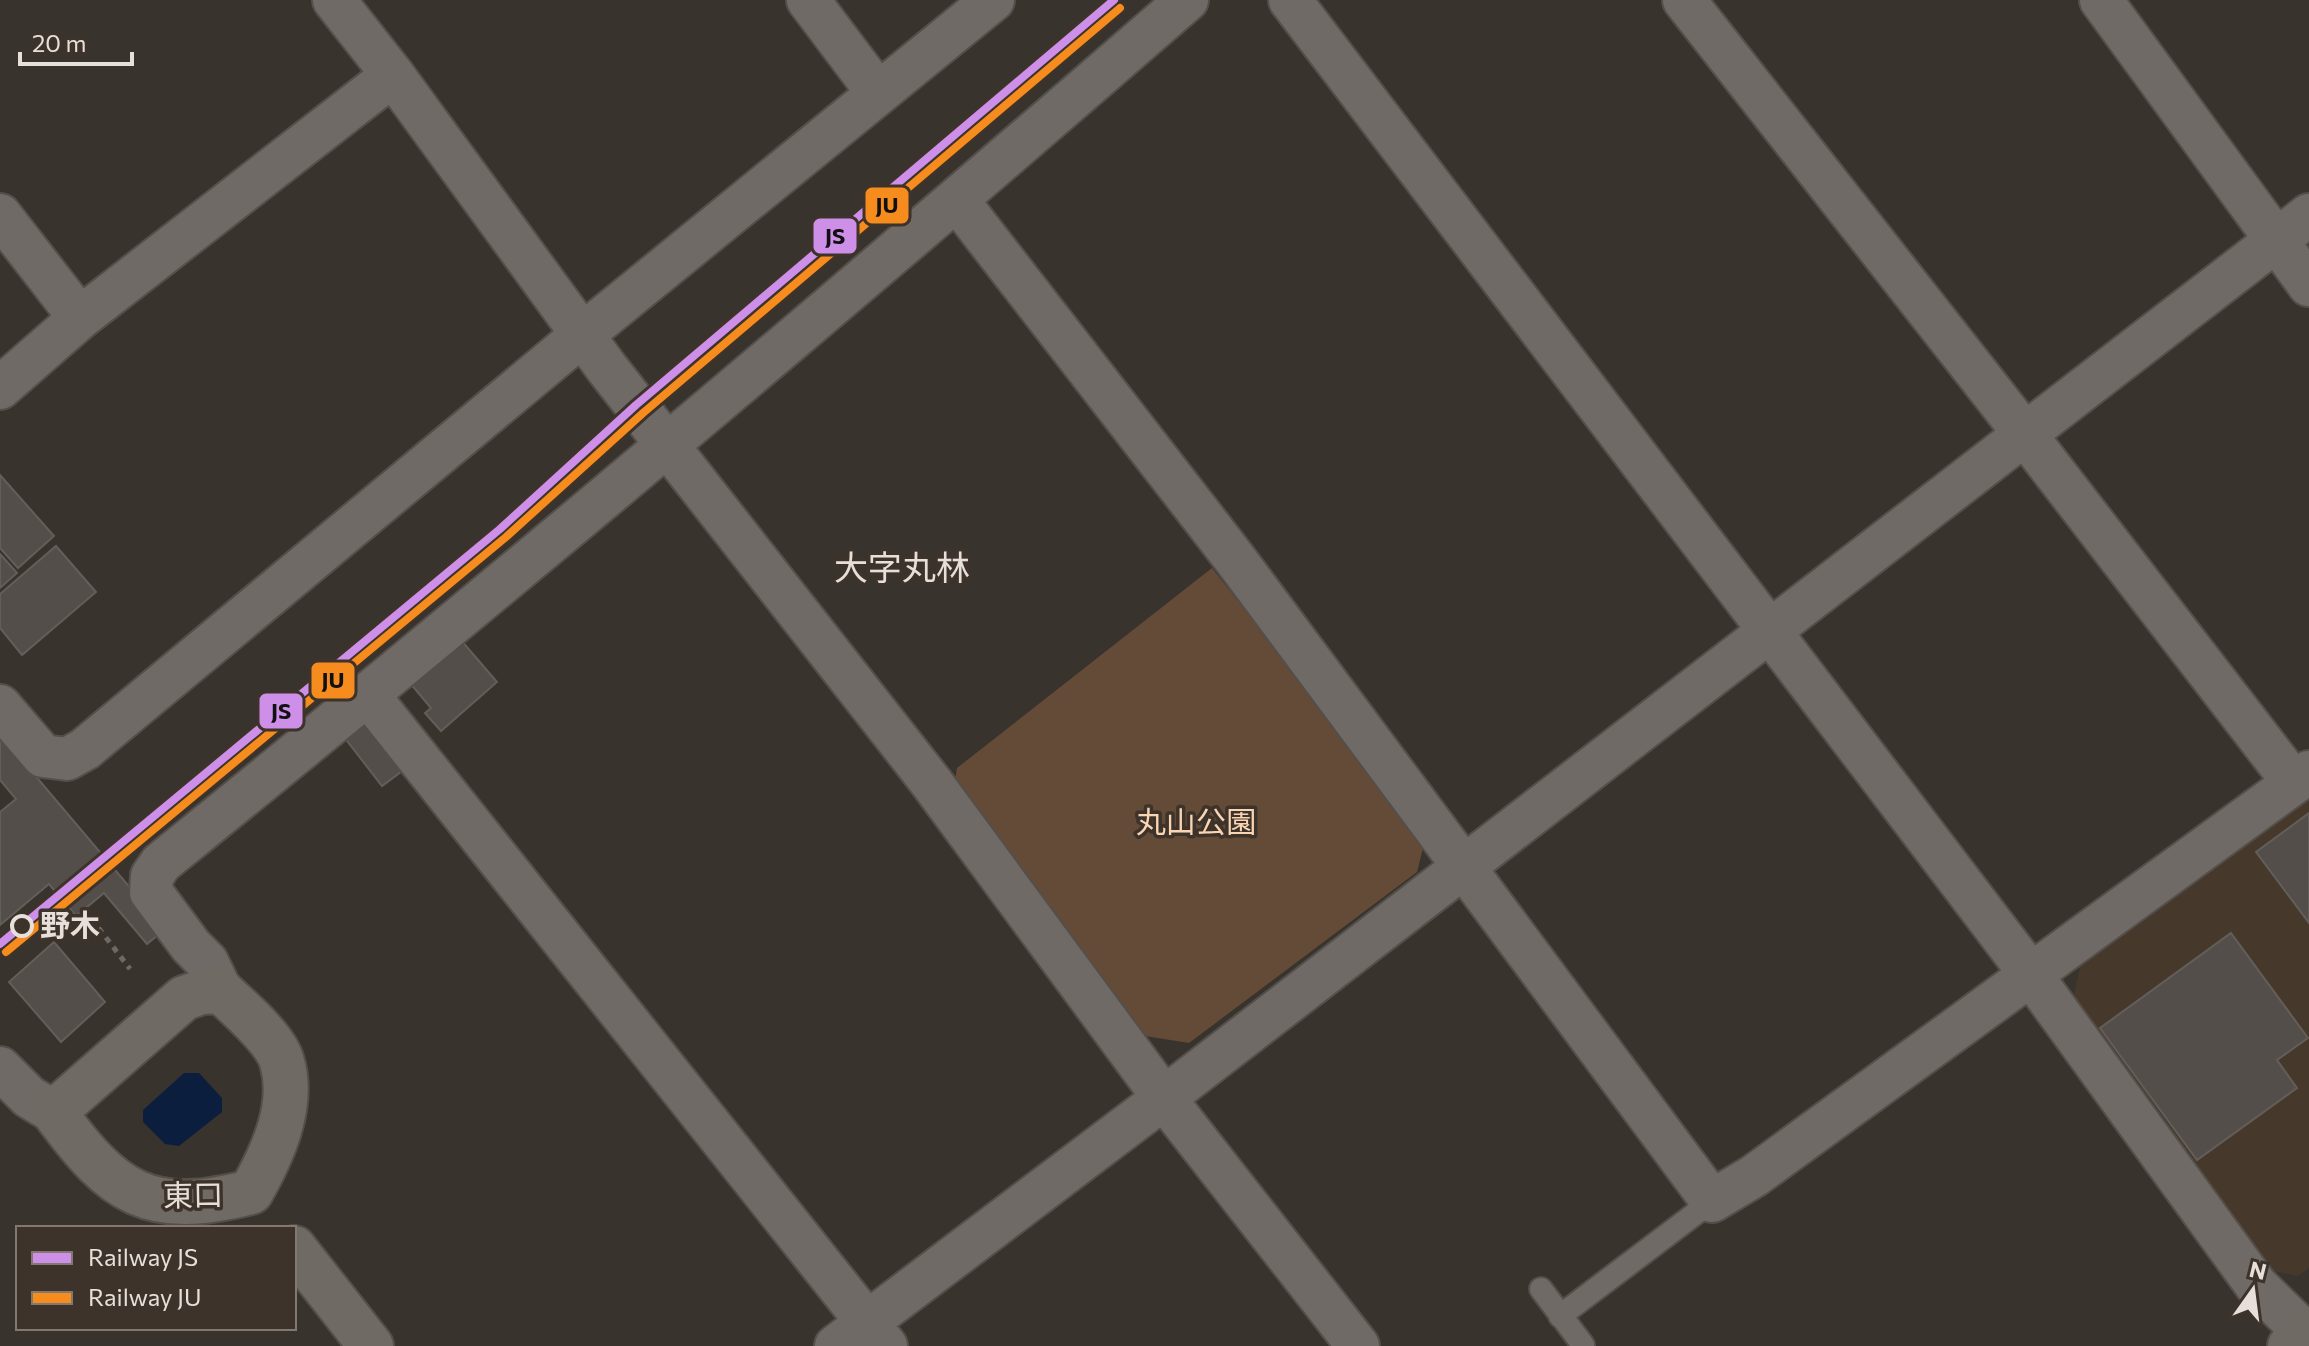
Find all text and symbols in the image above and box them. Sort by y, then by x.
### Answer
scale bar [20,16,132,66]
text: 20 m [32,28,86,57]
line badge: JU [864,186,910,225]
text: JU [875,191,899,218]
line badge: JS [812,217,858,255]
text: JS [825,222,845,249]
district label: 大字丸林 [834,545,970,587]
line badge: JU [310,661,356,700]
text: JU [321,666,345,693]
line badge: JS [258,692,304,730]
text: JS [271,697,291,724]
park label: 丸山公園 [1136,802,1256,839]
place label: 野木 [40,905,100,942]
marker: 野木 [11,915,33,937]
street label: 東口 [163,1174,223,1213]
legend [16,1226,296,1330]
text: Railway JS [88,1242,198,1271]
north arrow [2213,1250,2293,1330]
text: N [2247,1255,2269,1285]
text: Railway JU [88,1282,202,1311]

